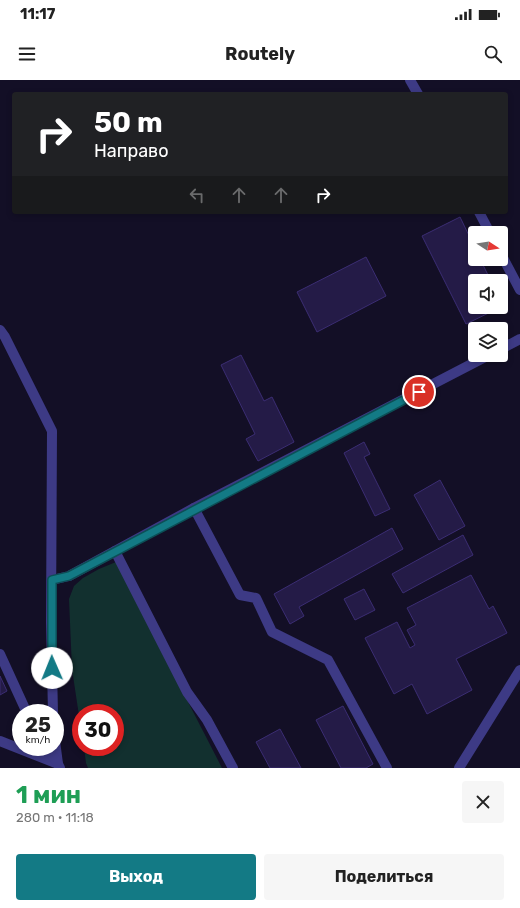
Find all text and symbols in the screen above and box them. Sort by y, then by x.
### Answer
text: 11:17 [20,5,55,23]
icon: menu [16,43,38,65]
text: Routely [225,43,295,65]
icon: search [482,43,504,65]
text: 50 m [94,106,163,139]
icon: right [28,108,80,160]
text: Направо [94,140,169,162]
icon: left [186,184,208,206]
icon: ahead [228,184,250,206]
icon: ahead [270,184,292,206]
icon: right [312,184,334,206]
north arrow [468,226,508,266]
map controls [468,226,508,362]
button: sound [468,274,508,314]
button: layers [468,322,508,362]
pin [402,375,436,409]
icon: arrive [408,381,430,403]
position arrow [31,647,73,689]
speed limit sign: 30 [72,704,124,756]
text: 25 [25,713,51,737]
text: km/h [26,734,50,746]
text: 1 мин [16,781,81,809]
button: close [462,781,504,823]
text: 280 m · 11:18 [16,810,94,825]
button: Выход [16,854,256,900]
button: Поделиться [264,854,504,900]

